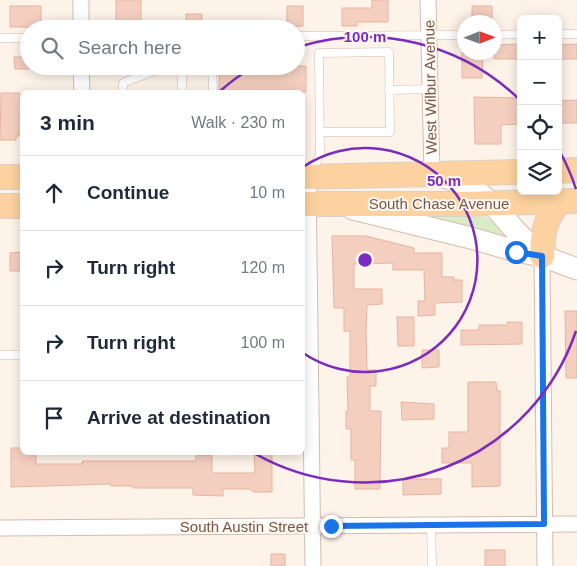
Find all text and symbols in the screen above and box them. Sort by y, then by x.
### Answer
north arrow [457,15,502,60]
map controls [517,15,562,195]
button: + [517,15,562,60]
search box [20,20,305,75]
street label: West Wilbur Avenue [420,20,440,154]
text: 100 m [344,28,386,45]
icon: search [38,34,66,62]
text: Search here [78,37,182,58]
button: − [517,60,562,105]
button: locate [517,105,562,150]
text: 3 min [40,111,95,134]
text: Walk · 230 m [191,114,285,131]
button: layers [517,150,562,195]
text: 50 m [427,172,461,189]
icon: ahead [40,179,68,207]
text: Continue [87,182,169,203]
text: 10 m [249,184,285,201]
street label: South Chase Avenue [369,195,509,212]
route start [505,241,528,264]
centre of rings [356,251,374,269]
icon: right [40,254,68,282]
text: Turn right [87,257,175,278]
text: 120 m [241,259,285,276]
icon: right [40,329,68,357]
text: Turn right [87,332,175,353]
text: 100 m [241,334,285,351]
icon: arrive [40,404,68,432]
text: Arrive at destination [87,407,271,428]
route end [320,515,343,538]
street label: South Austin Street [180,518,309,535]

